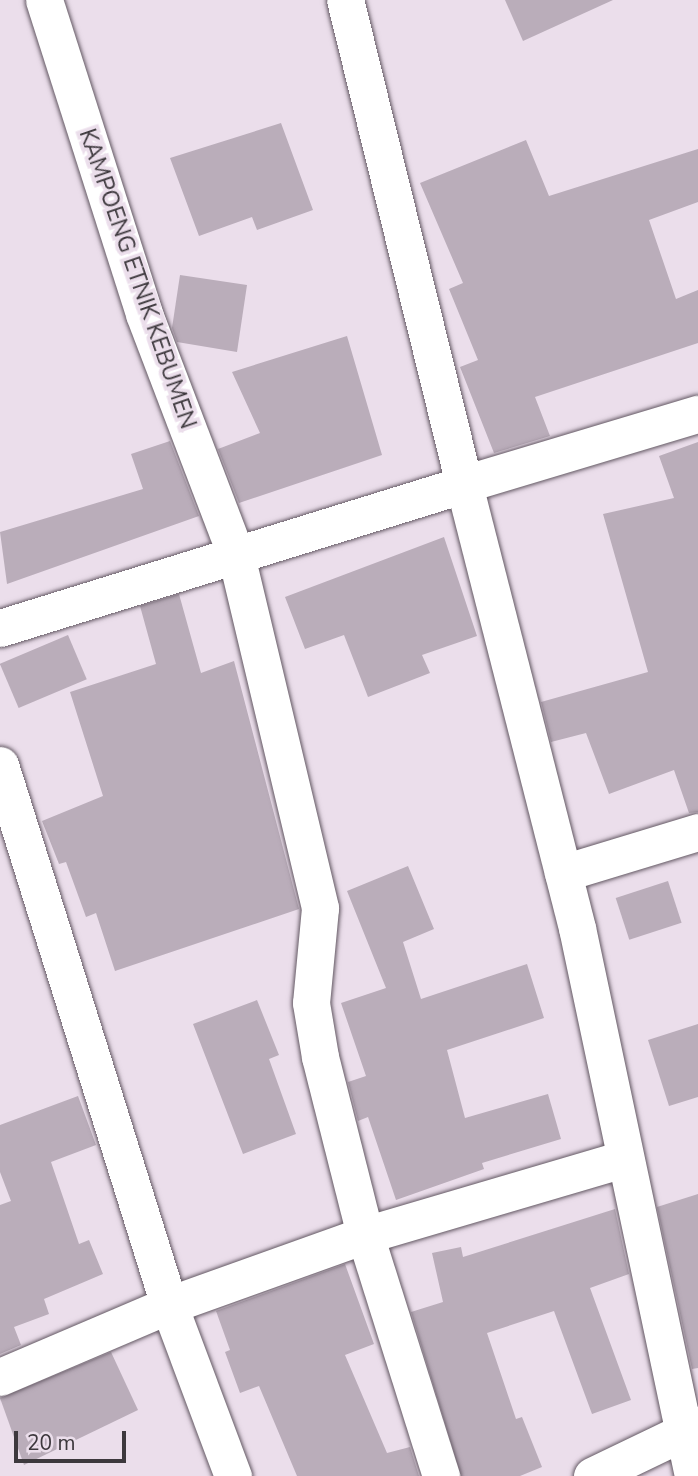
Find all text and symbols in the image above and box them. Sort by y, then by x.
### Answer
street label: KAMPOENG ETNIK KEBUMEN [73,125,201,433]
scale bar [18,1416,130,1460]
text: 20 m [27,1429,76,1457]

